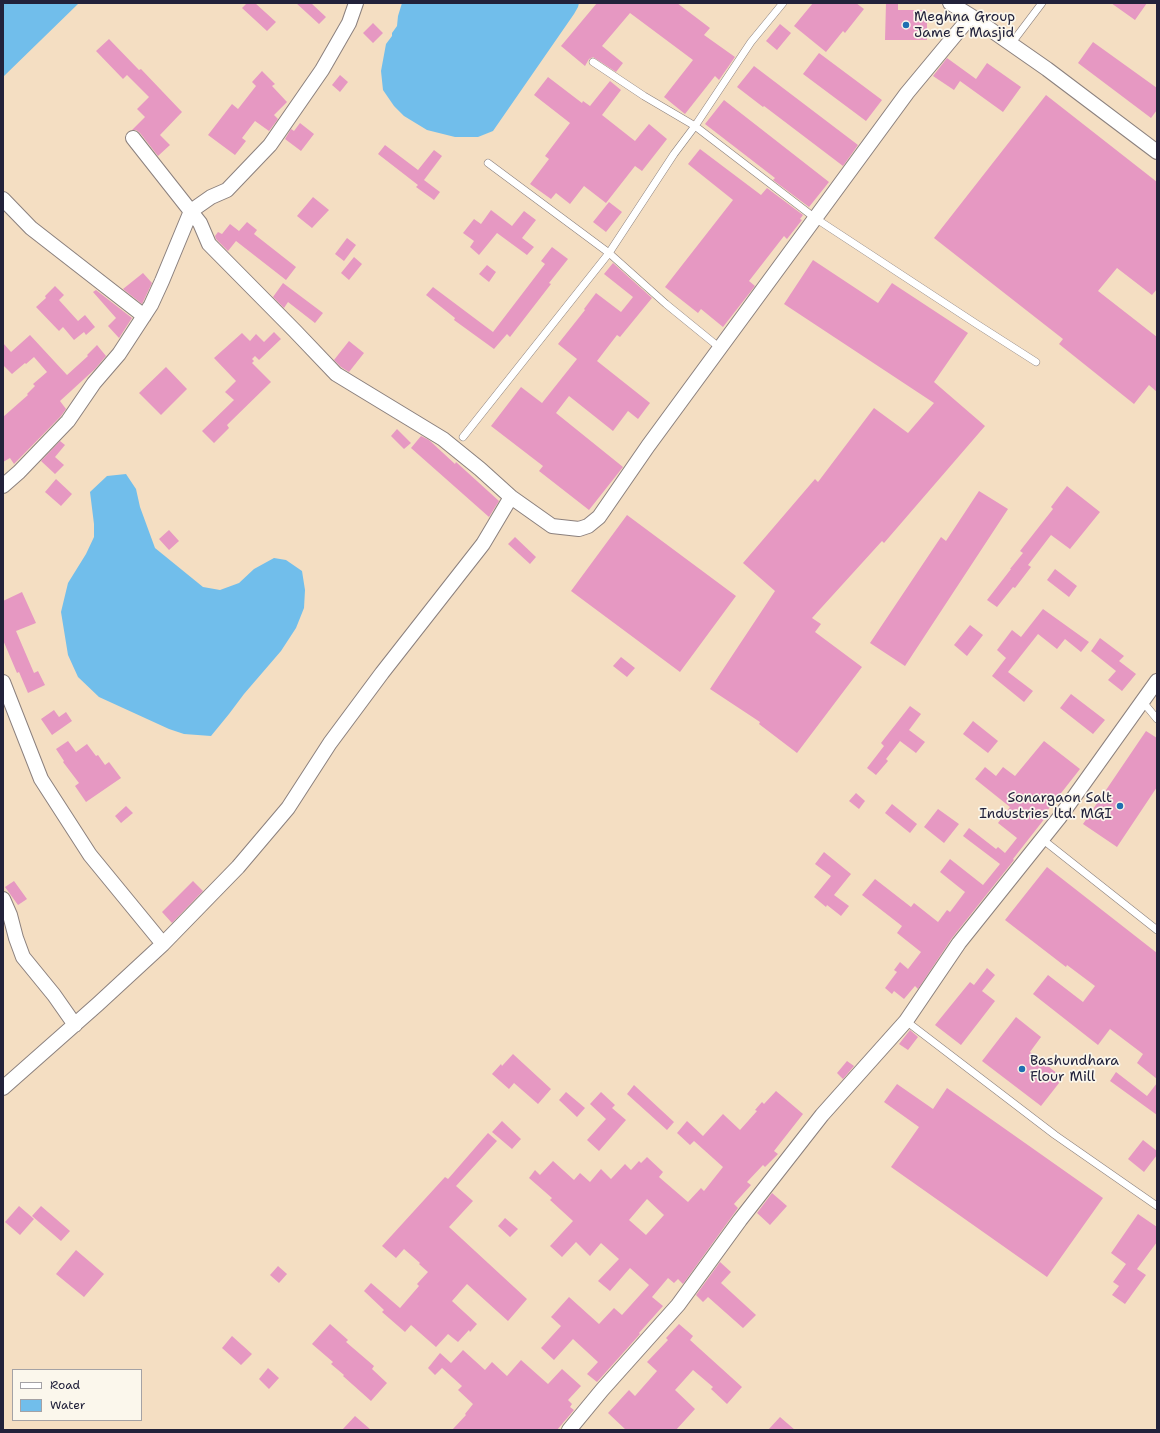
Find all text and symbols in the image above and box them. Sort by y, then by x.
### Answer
place label: Meghna Group Jame E Masjid [914,9,1015,42]
marker: Meghna Group Jame E Masjid [901,20,911,30]
place label: Sonargaon Salt Industries ltd. MGI [979,790,1112,822]
marker: Sonargaon Salt Industries ltd. MGI [1115,801,1125,811]
place label: Bashundhara Flour Mill [1030,1053,1119,1086]
marker: Bashundhara Flour Mill [1017,1064,1027,1074]
legend [12,1369,142,1421]
text: Road [50,1377,80,1393]
text: Water [50,1397,85,1413]

